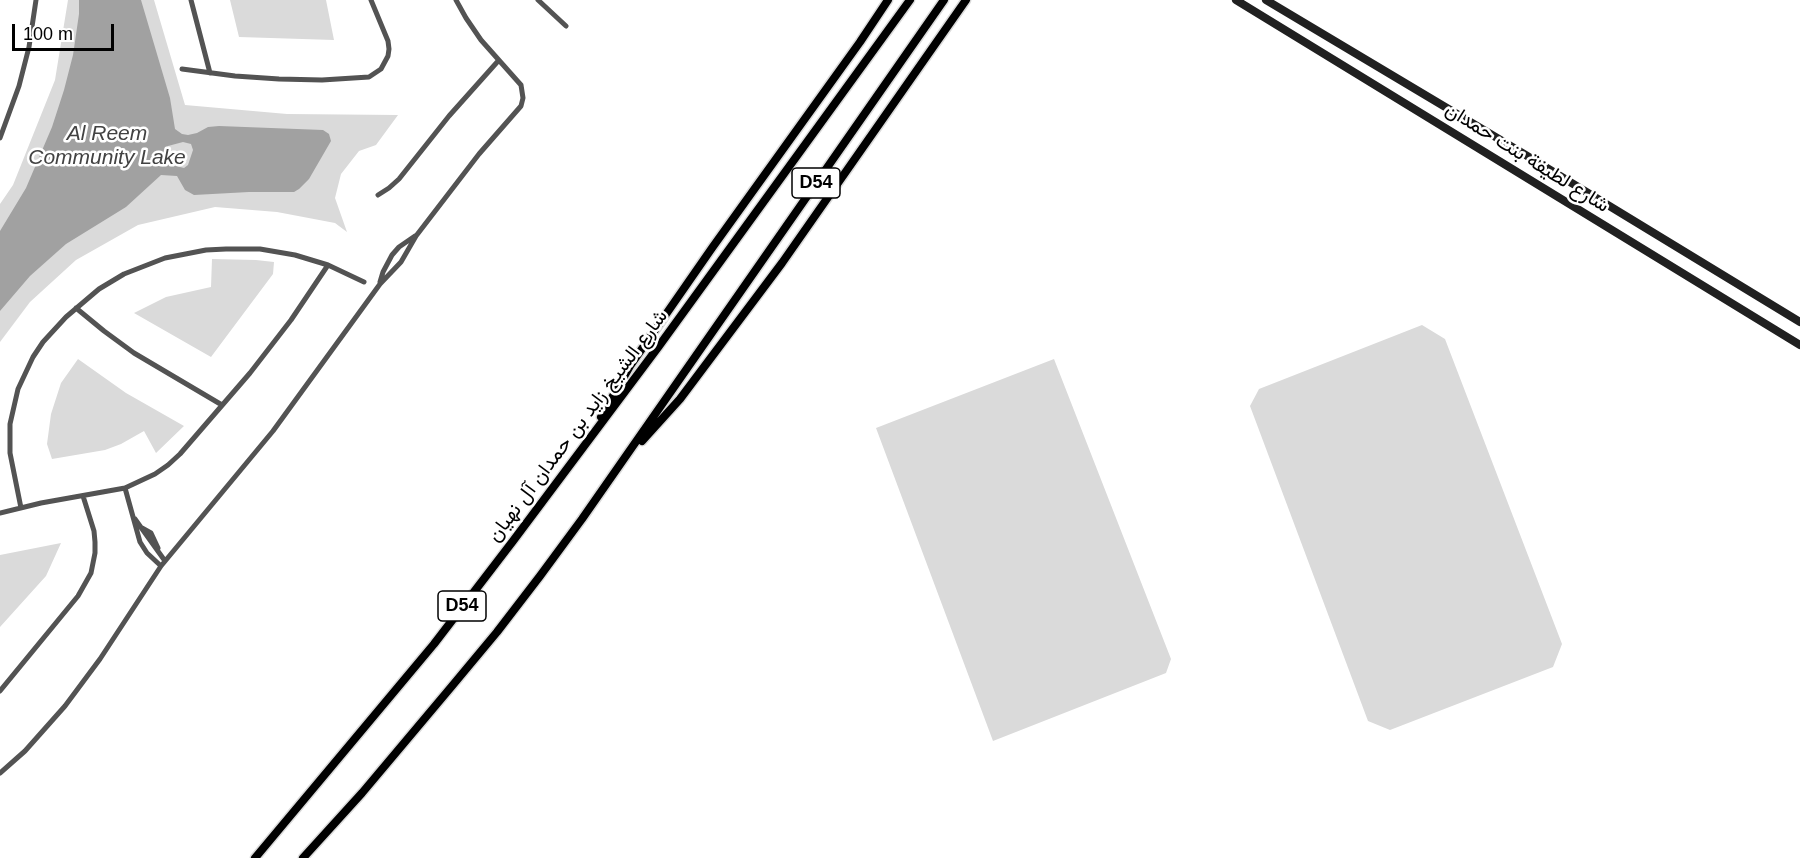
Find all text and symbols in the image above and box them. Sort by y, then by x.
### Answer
scale bar [15,12,117,50]
text: 100 m [23,24,73,44]
street label: شارع لطيفة بنت حمدان [1441,98,1613,218]
water label: Al Reem Community Lake [28,121,186,171]
road number: D54 [792,168,840,198]
street label: شارع الشيخ زايد بن حمدان آل نهيان [483,305,673,547]
road number: D54 [438,591,486,621]

